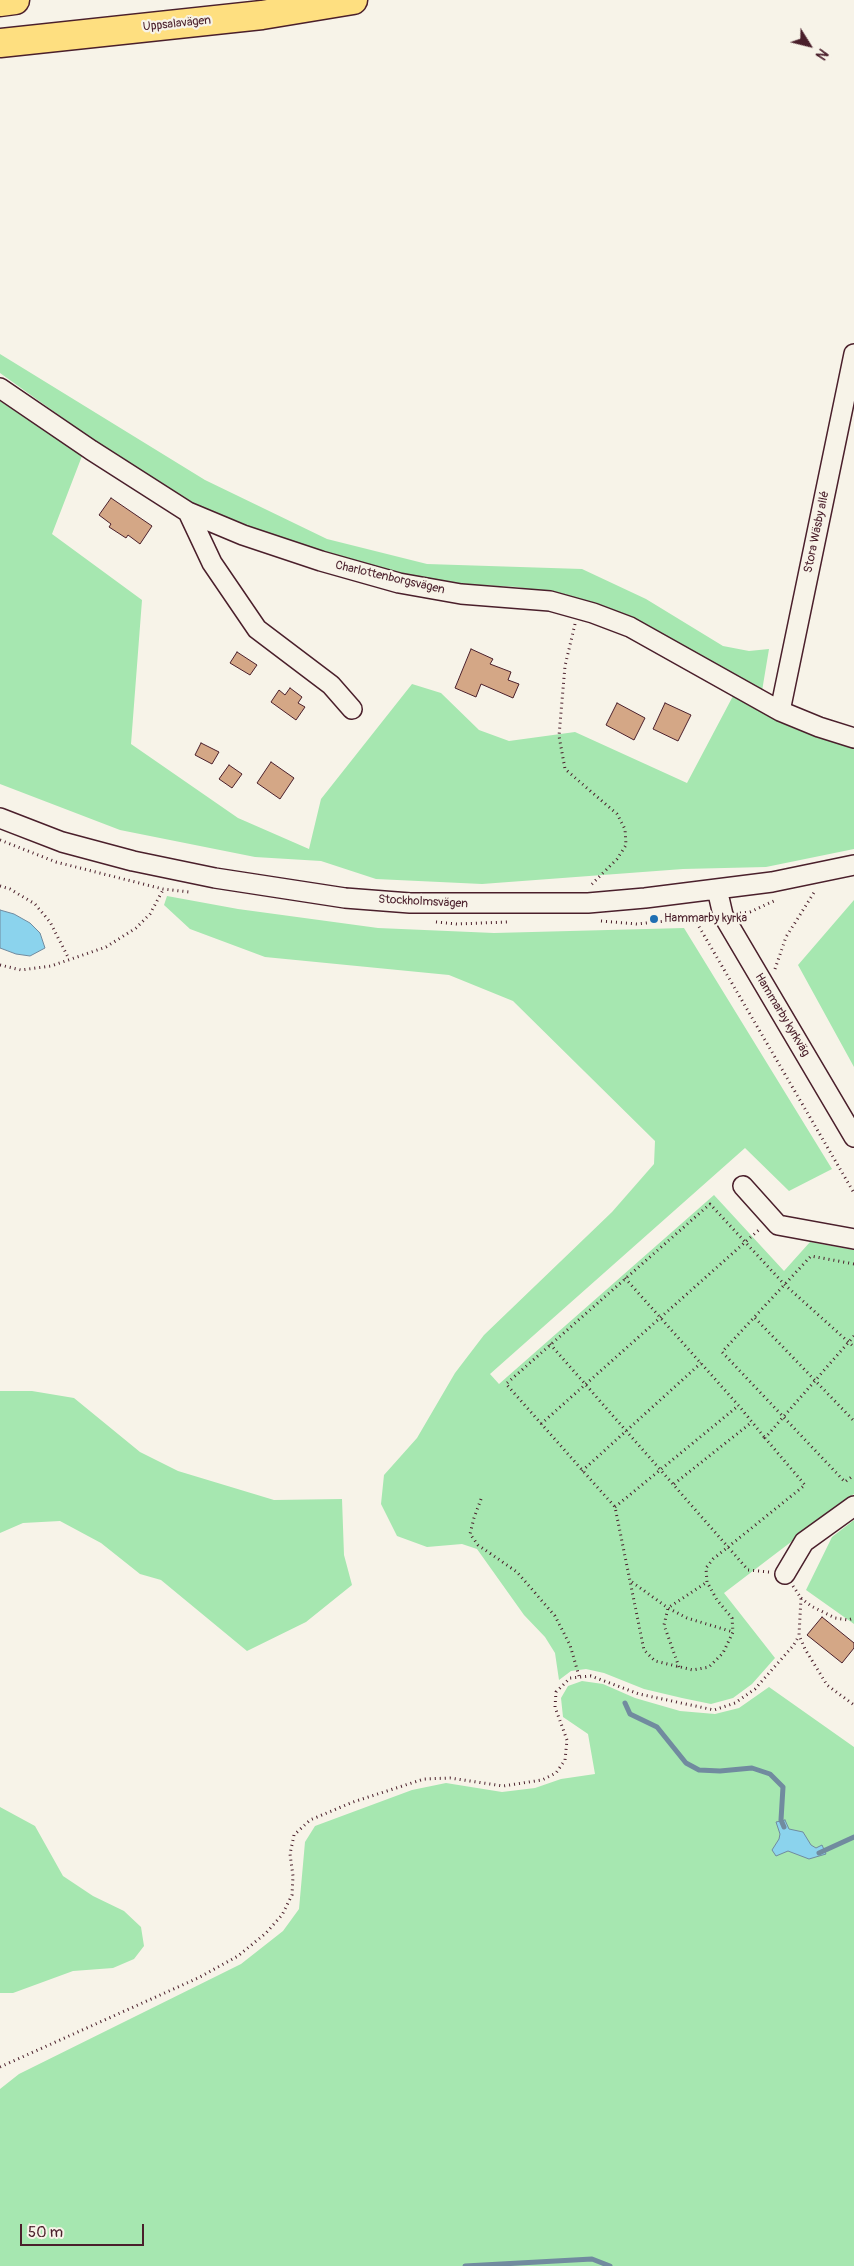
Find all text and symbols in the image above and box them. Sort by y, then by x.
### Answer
street label: Uppsalavägen [142,13,212,35]
north arrow [784,20,834,70]
text: N [812,45,831,63]
street label: Stora Wäsby allé [801,490,833,574]
street label: Charlottenborgsvägen [334,558,446,598]
street label: Stockholmsvägen [378,892,468,912]
place label: Hammarby kyrka [664,912,747,926]
marker: Hammarby kyrka [648,913,660,925]
street label: Hammarby kyrkväg [751,971,813,1059]
scale bar [22,2214,146,2246]
text: 50 m [28,2223,63,2242]

